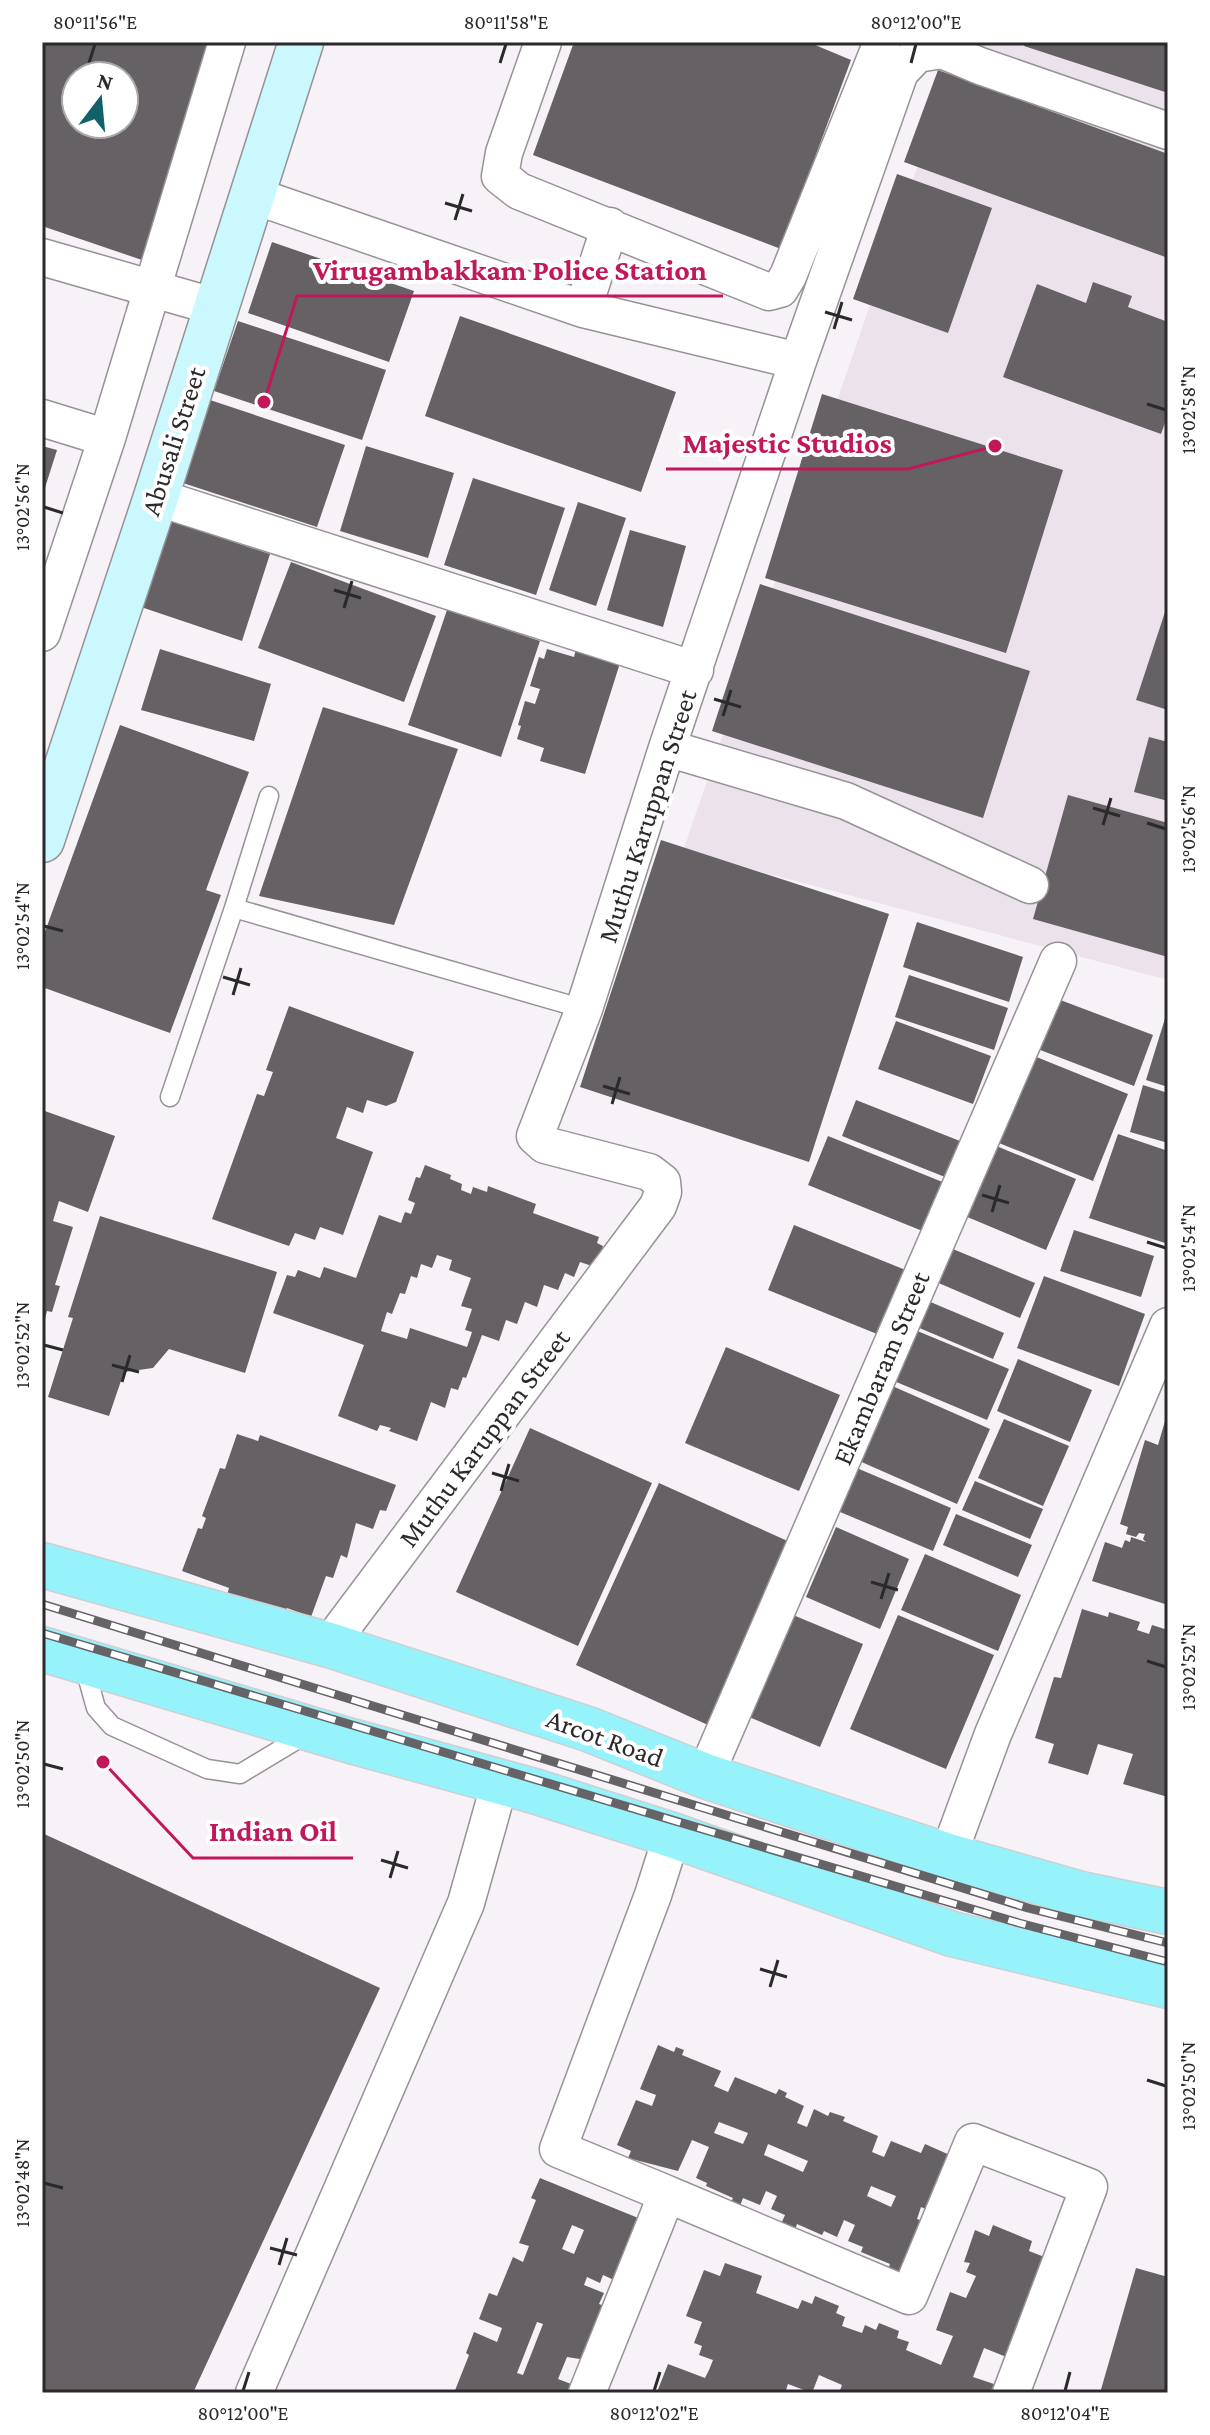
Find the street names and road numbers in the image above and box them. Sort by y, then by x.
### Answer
street label: Abusali Street [134,362,212,519]
street label: Muthu Karuppan Street [591,685,703,946]
street label: Ekambaram Street [826,1266,936,1469]
street label: Muthu Karuppan Street [392,1323,576,1553]
street label: Arcot Road [542,1703,668,1774]

